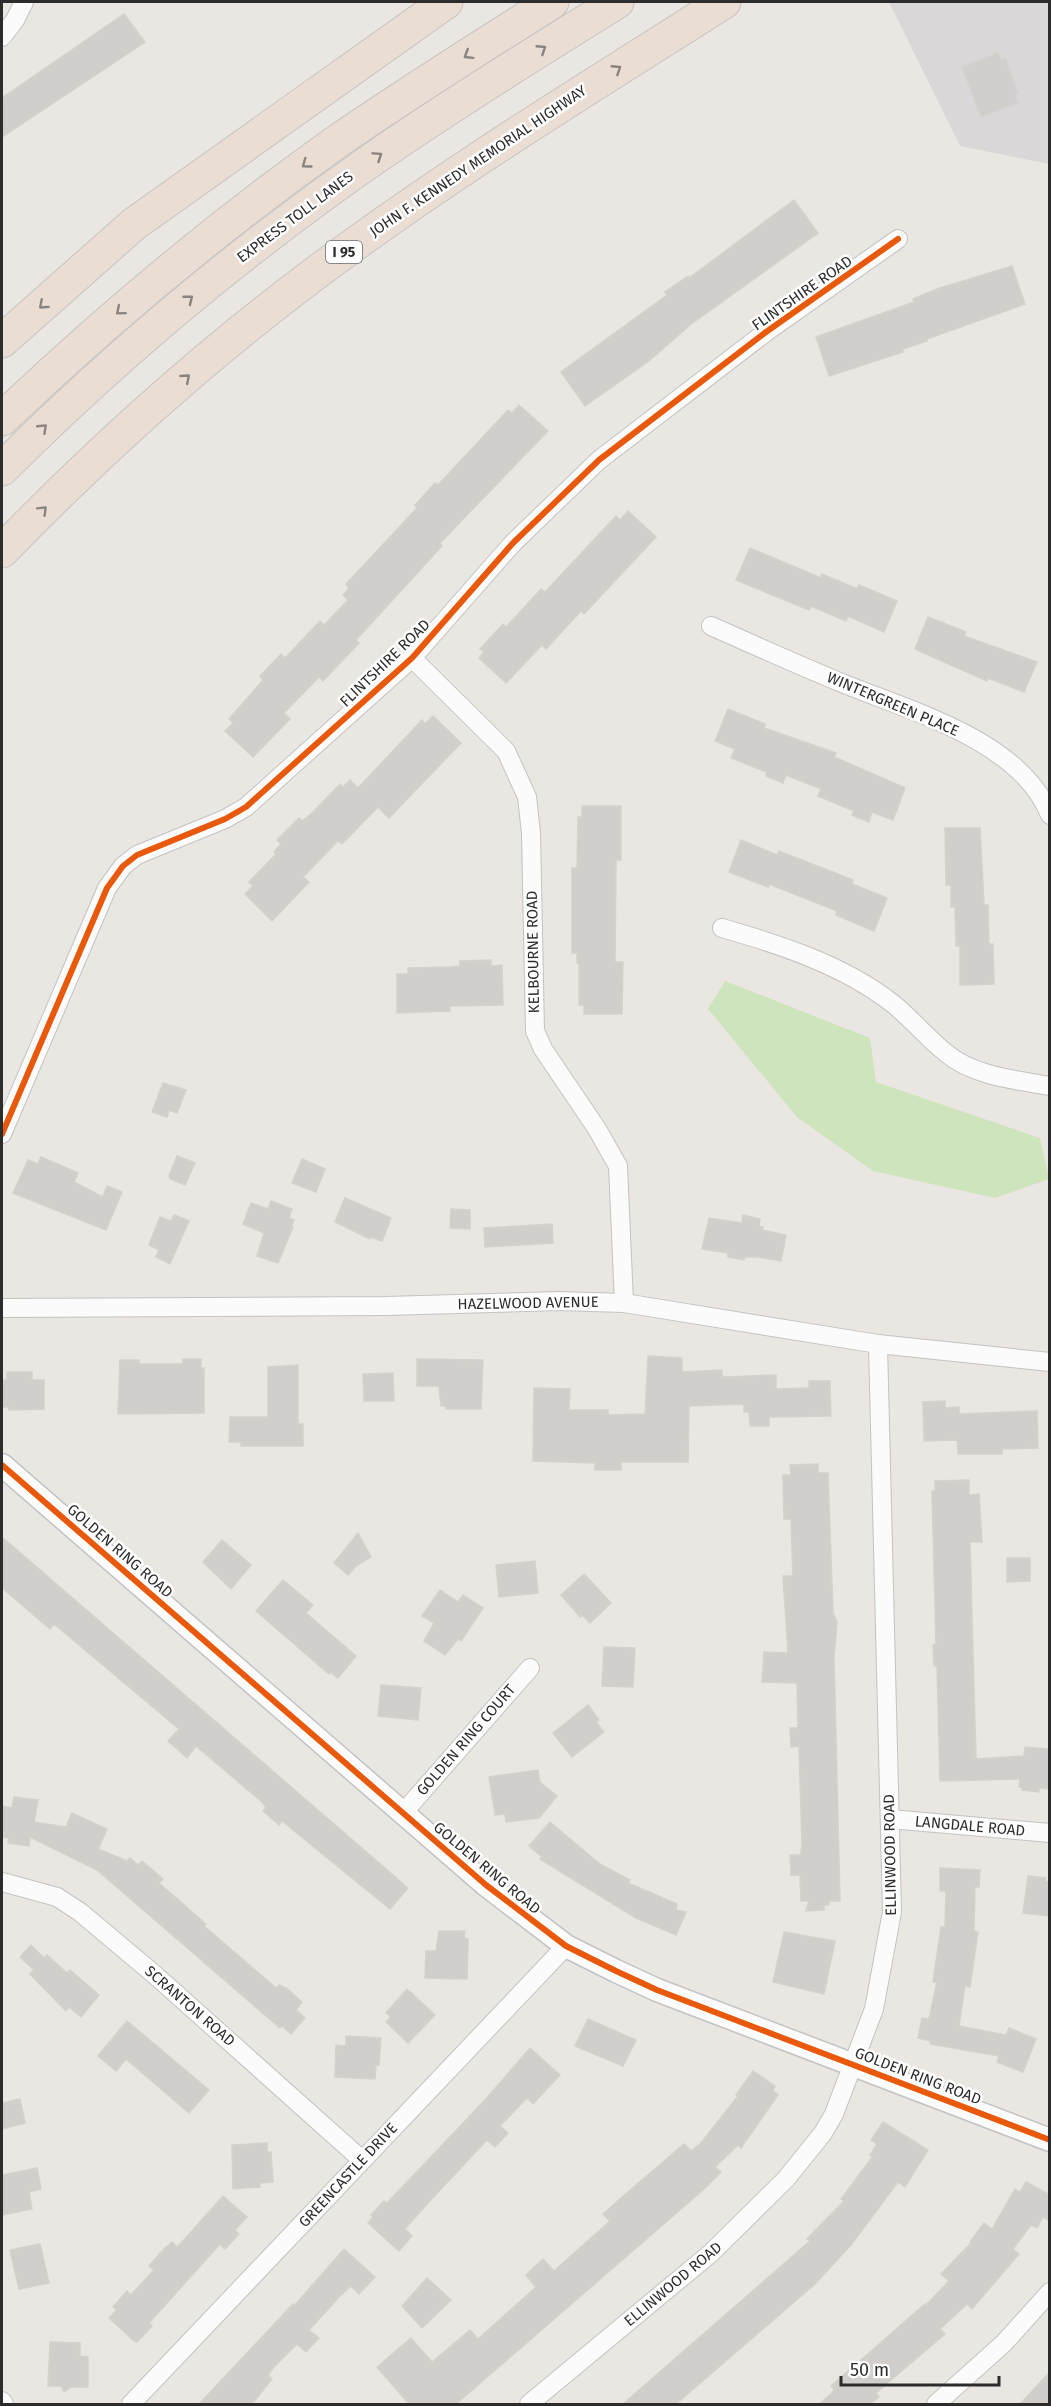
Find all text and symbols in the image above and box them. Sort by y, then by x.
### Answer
one-way arrow [536,45,546,57]
one-way arrow [463,48,474,59]
one-way arrow [611,66,622,77]
street label: JOHN F. KENNEDY MEMORIAL HIGHWAY [366,81,591,241]
one-way arrow [372,152,383,163]
one-way arrow [301,157,312,168]
street label: EXPRESS TOLL LANES [233,167,357,267]
road number: I 95 [326,241,362,263]
street label: FLINTSHIRE ROAD [748,252,856,334]
one-way arrow [183,295,194,306]
one-way arrow [39,298,50,309]
one-way arrow [116,304,127,315]
one-way arrow [179,374,190,385]
one-way arrow [36,424,47,435]
one-way arrow [35,506,46,517]
street label: FLINTSHIRE ROAD [336,615,434,711]
street label: WINTERGREEN PLACE [824,668,962,740]
street label: KELBOURNE ROAD [523,891,543,1013]
street label: HAZELWOOD AVENUE [457,1293,599,1313]
street label: GOLDEN RING ROAD [64,1500,176,1602]
street label: GOLDEN RING COURT [413,1681,519,1799]
street label: ELLINWOOD ROAD [880,1794,900,1916]
street label: LANGDALE ROAD [914,1812,1026,1840]
street label: GOLDEN RING ROAD [430,1818,544,1918]
street label: SCRANTON ROAD [141,1962,239,2050]
street label: GOLDEN RING ROAD [852,2044,984,2108]
street label: GREENCASTLE DRIVE [295,2119,401,2231]
street label: ELLINWOOD ROAD [621,2238,725,2330]
scale bar [841,2349,998,2387]
text: 50 m [850,2359,889,2381]

